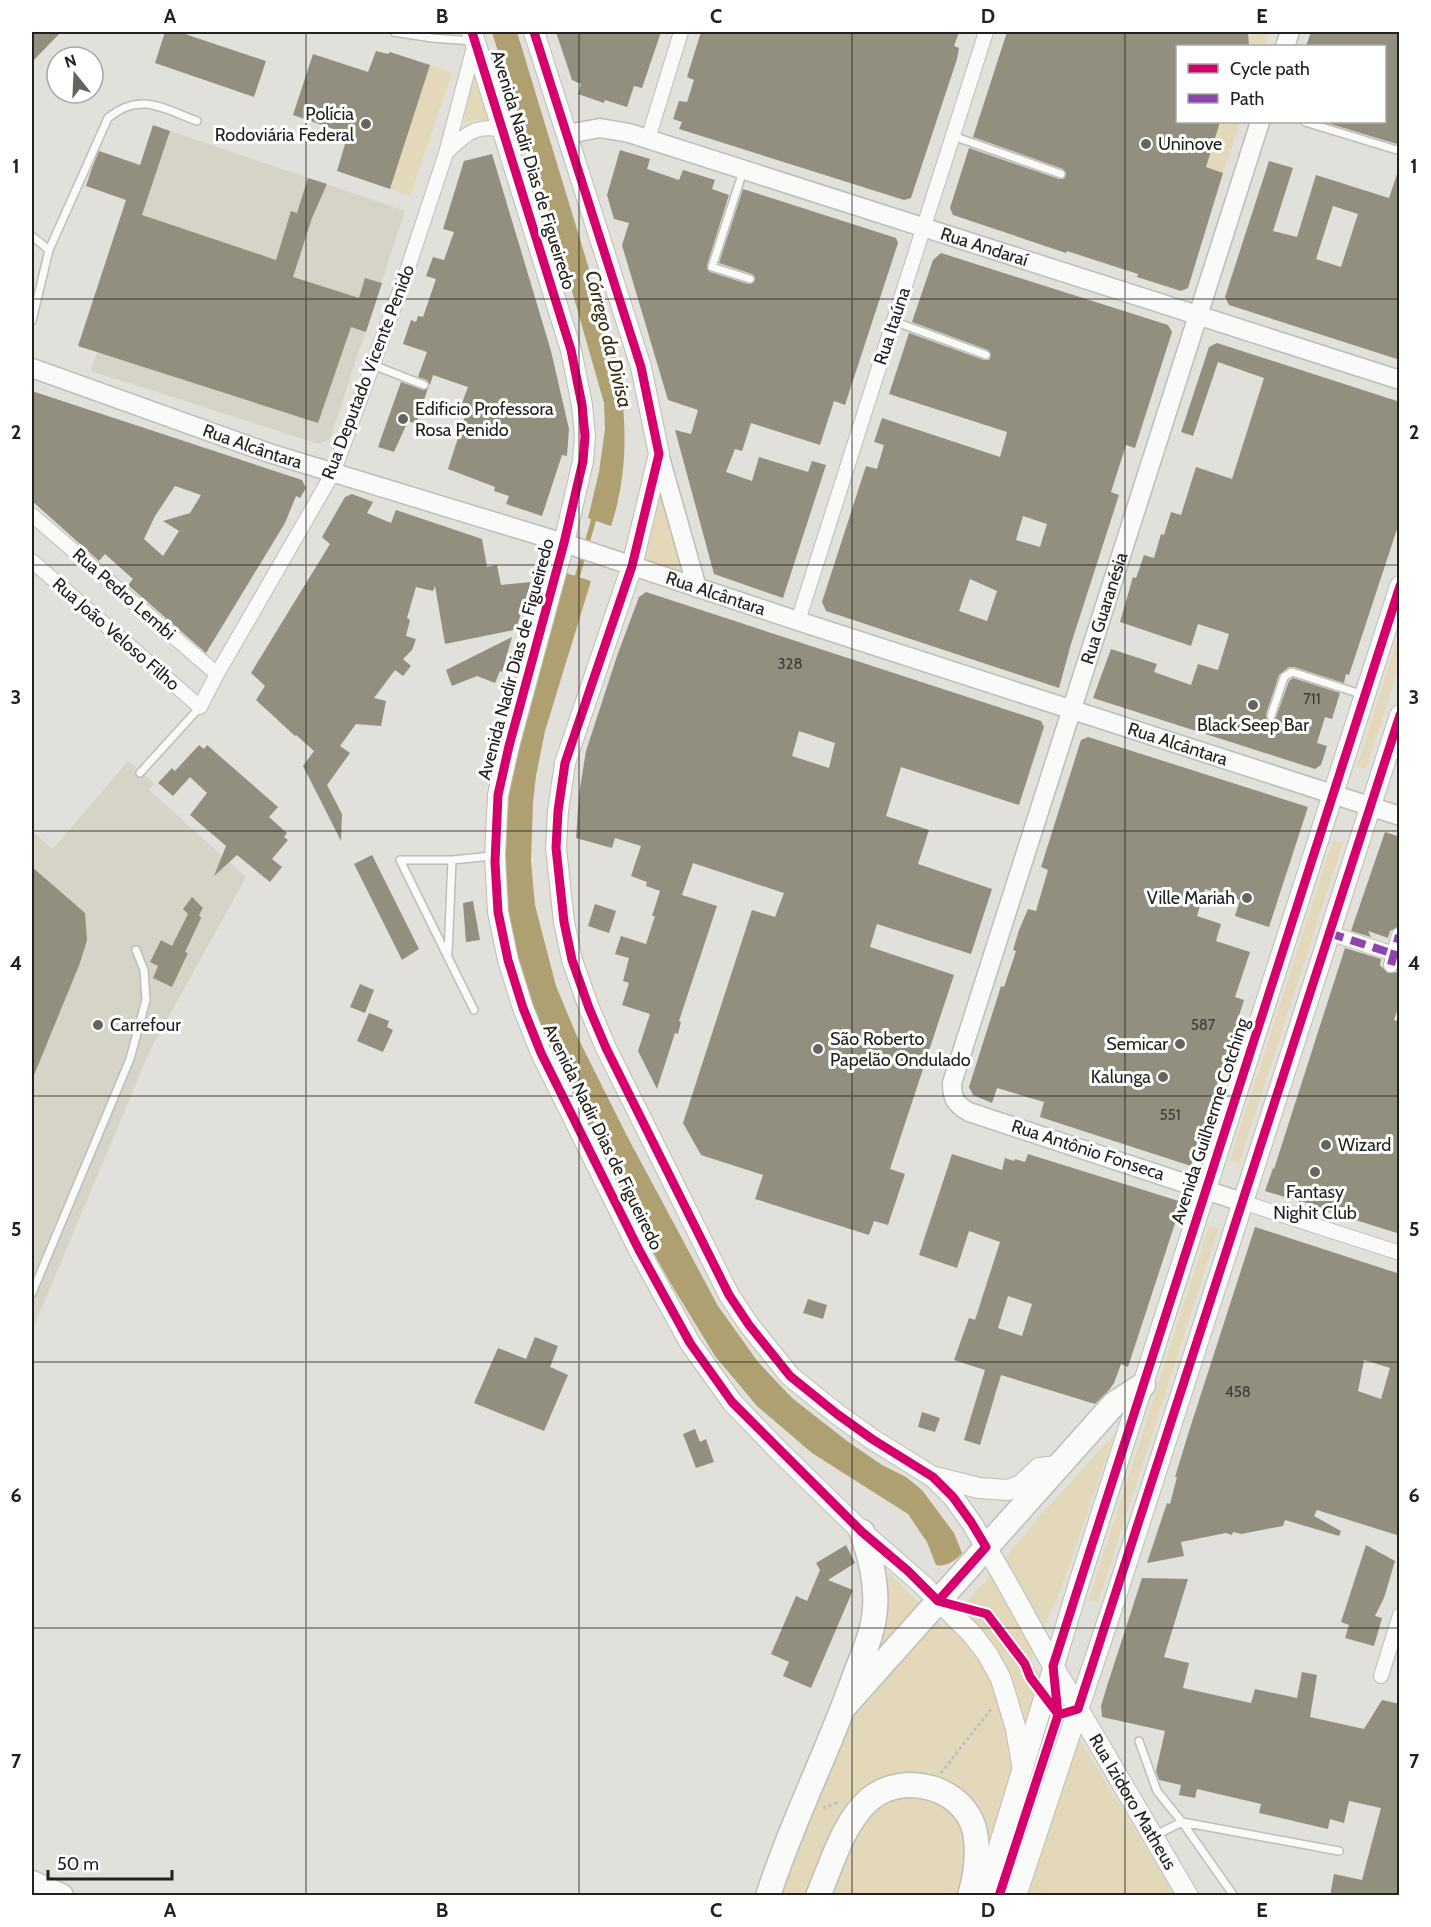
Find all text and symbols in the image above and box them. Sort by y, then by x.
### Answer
text: A [164,4,177,28]
text: B [436,4,448,28]
text: C [710,4,722,28]
text: D [981,4,995,28]
text: E [1256,4,1268,28]
north arrow [45,45,105,105]
legend [1176,45,1386,123]
street label: Avenida Nadir Dias de Figueiredo [486,48,580,292]
text: N [62,50,79,72]
text: Cycle path [1230,58,1310,80]
text: Path [1230,88,1264,110]
place label: Polícia Rodoviária Federal [215,103,355,146]
marker: Polícia Rodoviária Federal [359,117,373,131]
place label: Uninove [1158,133,1222,155]
marker: Uninove [1139,137,1153,151]
text: 1 [12,154,20,178]
text: 1 [1410,154,1418,178]
street label: Rua Andaraí [938,223,1031,271]
street label: Rua Deputado Vicente Penido [317,261,419,482]
water label: Córrego da Divisa [580,268,638,410]
street label: Rua Itaúna [869,284,915,367]
place label: Edificio Professora Rosa Penido [415,398,554,441]
marker: Edificio Professora Rosa Penido [396,412,410,426]
street label: Rua Alcântara [200,419,305,474]
text: 2 [11,420,21,444]
text: 2 [1409,420,1419,444]
street label: Avenida Nadir Dias de Figueiredo [473,536,559,782]
street label: Rua Pedro Lembi [68,543,180,645]
street label: Rua Guaranésia [1076,549,1132,667]
street label: Rua Alcântara [663,567,769,620]
street label: Rua João Veloso Filho [48,573,184,695]
house number: 328 [777,655,803,673]
text: 3 [11,685,21,709]
text: 3 [1409,685,1419,709]
house number: 711 [1303,690,1321,708]
marker: Black Seep Bar [1246,698,1260,712]
place label: Black Seep Bar [1197,714,1309,736]
street label: Rua Alcântara [1125,718,1231,771]
place label: Ville Mariah [1147,887,1235,909]
marker: Ville Mariah [1240,891,1254,905]
text: 4 [10,951,22,975]
text: 4 [1408,951,1420,975]
place label: Carrefour [110,1014,181,1036]
street label: Avenida Guilherme Cotching [1166,1014,1254,1227]
house number: 587 [1191,1016,1216,1034]
marker: Carrefour [91,1018,105,1032]
street label: Avenida Nadir Dias de Figueiredo [539,1020,667,1254]
place label: São Roberto Papelão Ondulado [830,1028,971,1071]
place label: Semicar [1106,1033,1168,1055]
marker: Semicar [1173,1037,1187,1051]
marker: São Roberto Papelão Ondulado [811,1042,825,1056]
place label: Kalunga [1091,1066,1151,1088]
marker: Kalunga [1156,1070,1170,1084]
house number: 551 [1159,1106,1181,1124]
street label: Rua Antônio Fonseca [1009,1115,1168,1185]
place label: Wizard [1338,1134,1391,1156]
marker: Wizard [1319,1138,1333,1152]
marker: Fantasy Nighit Club [1308,1165,1322,1179]
place label: Fantasy Nighit Club [1273,1181,1357,1224]
text: 5 [11,1217,21,1241]
text: 5 [1409,1217,1419,1241]
house number: 458 [1225,1383,1251,1401]
text: 6 [10,1483,22,1507]
text: 6 [1408,1483,1420,1507]
street label: Rua Izidoro Matheus [1084,1730,1181,1874]
text: 7 [11,1749,22,1773]
text: 7 [1409,1749,1420,1773]
scale bar [48,1843,172,1881]
text: 50 m [57,1853,99,1875]
text: A [164,1898,177,1922]
text: B [436,1898,448,1922]
text: C [710,1898,722,1922]
text: D [981,1898,995,1922]
text: E [1256,1898,1268,1922]

